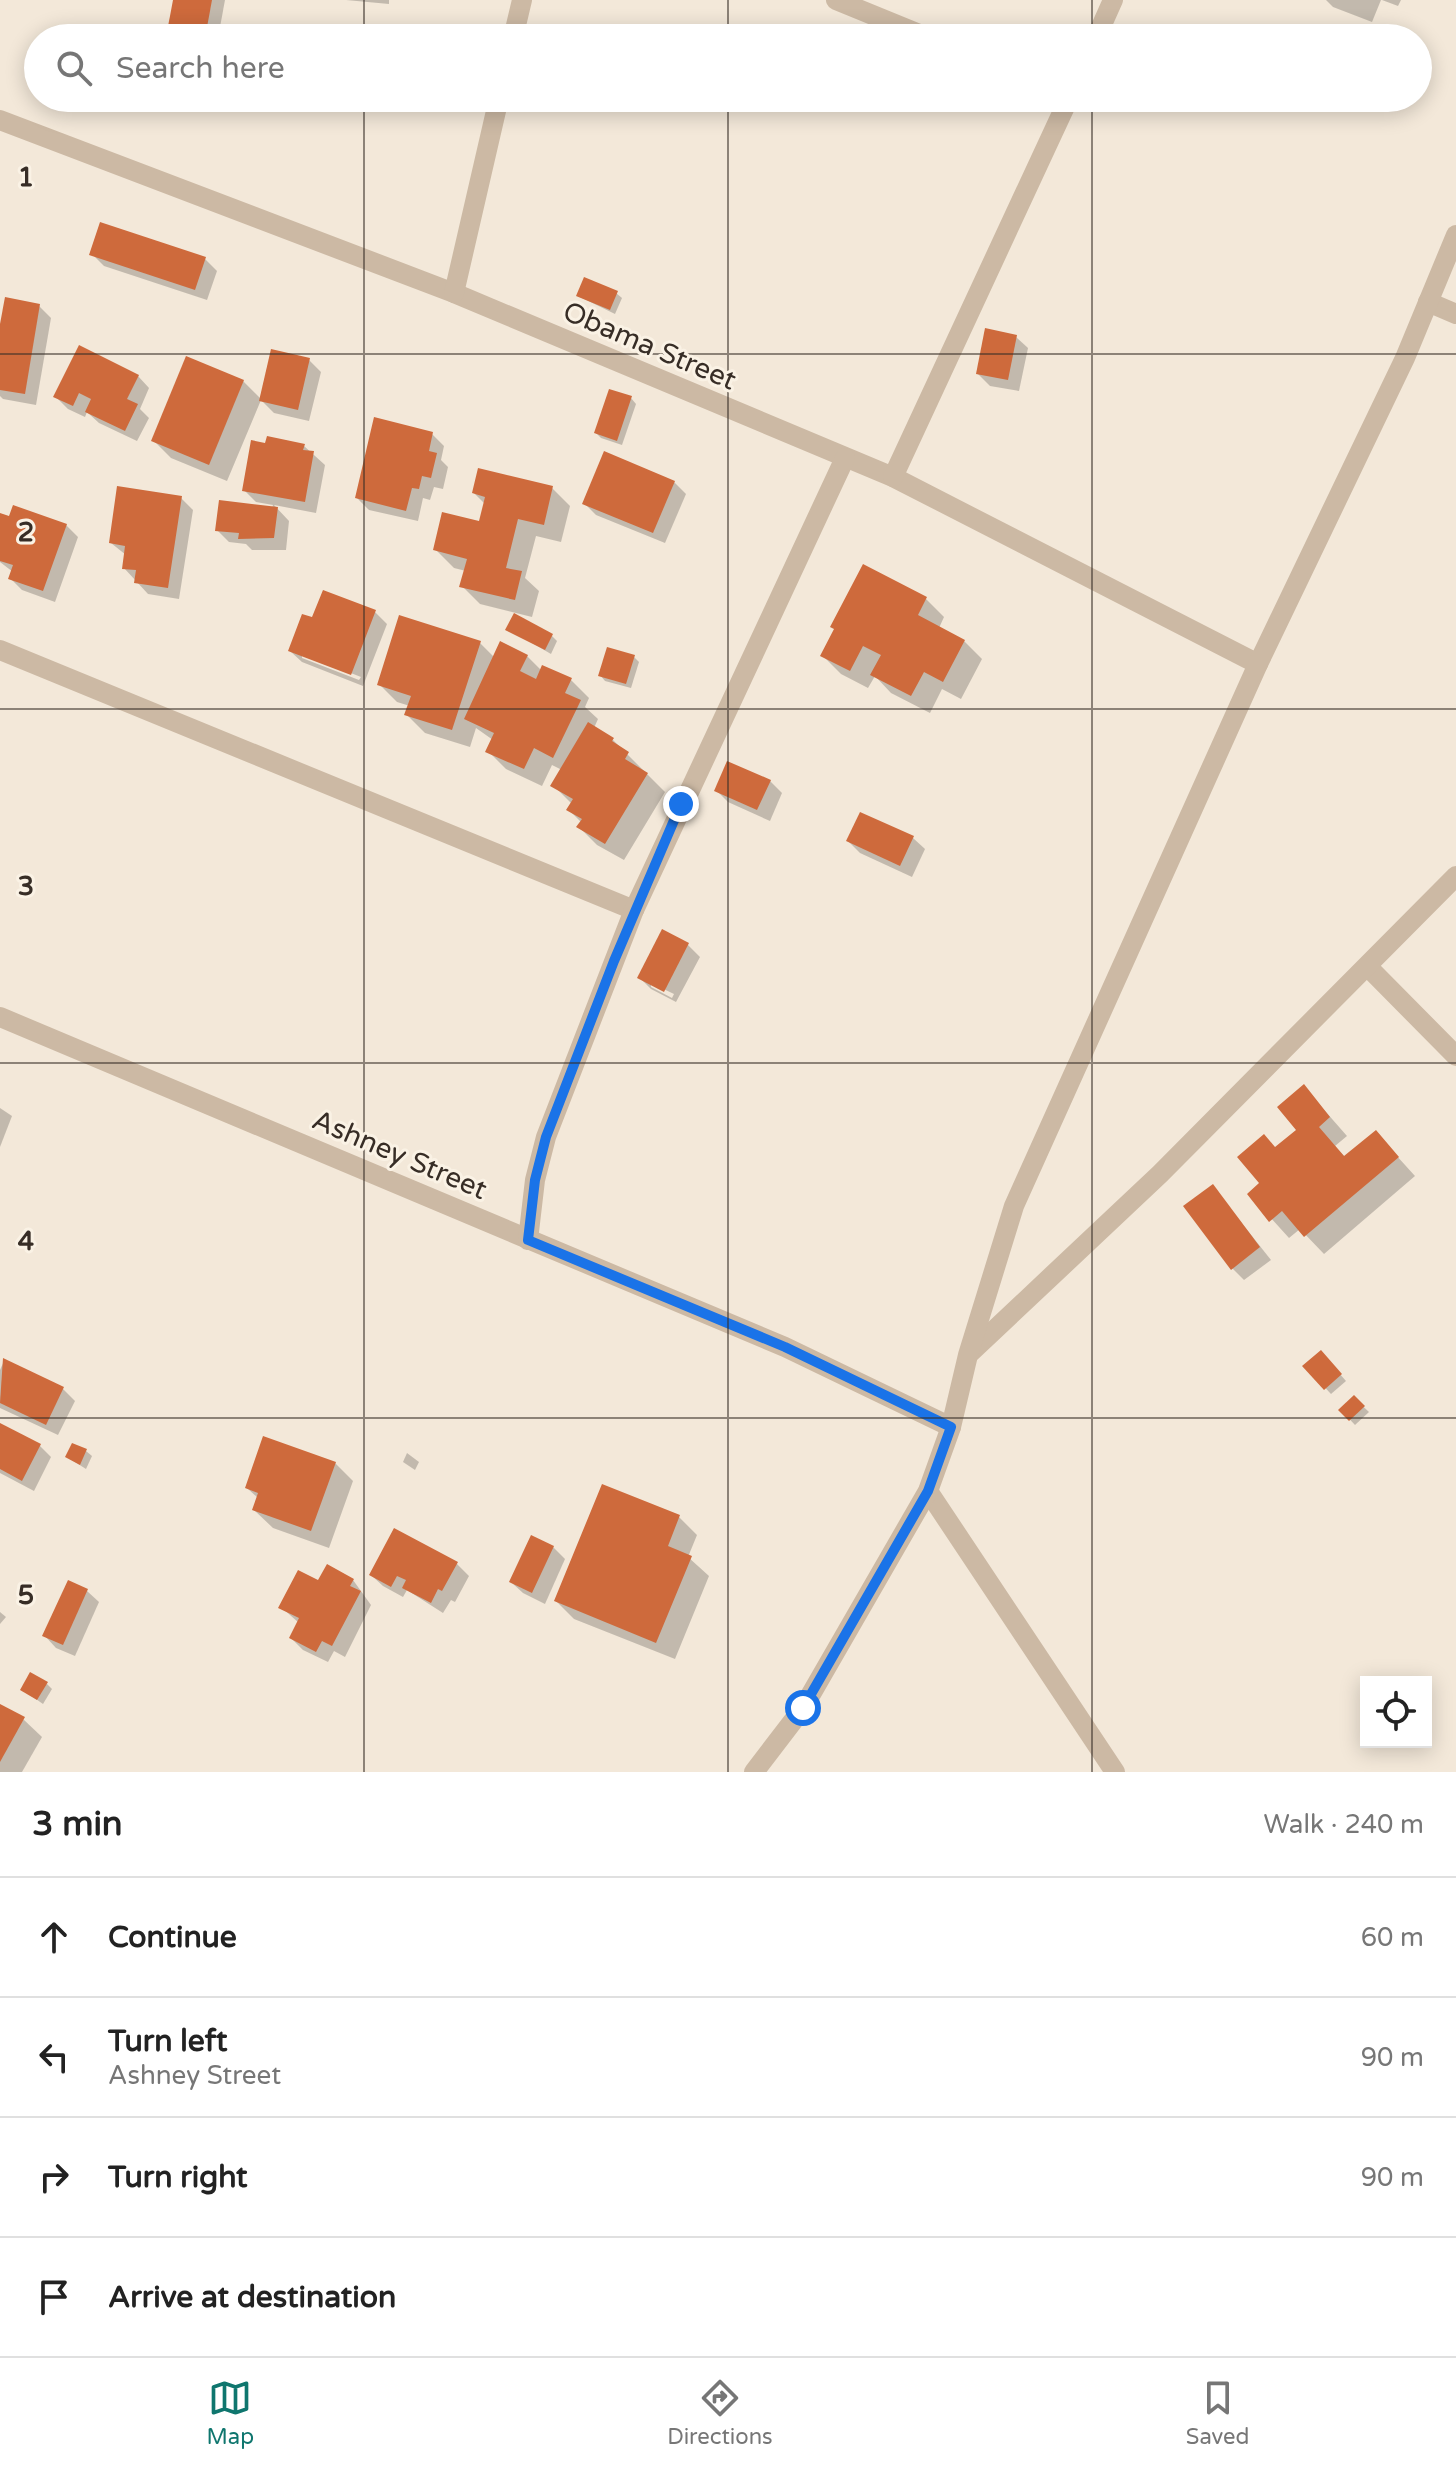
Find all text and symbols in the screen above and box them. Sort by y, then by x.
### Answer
search box [24,24,1432,112]
icon: search [52,46,96,90]
text: Search here [116,50,285,87]
text: 1 [18,162,34,193]
street label: Obama Street [558,294,742,398]
text: 2 [18,517,34,548]
route end [663,786,699,822]
text: 3 [18,871,34,902]
street label: Ashney Street [307,1103,492,1207]
text: 4 [18,1226,34,1257]
text: 5 [18,1580,34,1611]
map controls [1360,1676,1432,1748]
button: locate [1360,1676,1432,1748]
route start [785,1690,821,1726]
text: 3 min [32,1804,123,1845]
text: Walk · 240 m [1264,1809,1424,1840]
icon: ahead [32,1915,76,1959]
text: Continue [108,1919,237,1956]
text: 60 m [1361,1922,1424,1953]
text: Turn left [108,2023,227,2060]
icon: left [32,2035,76,2079]
text: 90 m [1361,2042,1424,2073]
text: Ashney Street [108,2060,281,2091]
icon: right [32,2155,76,2199]
text: Turn right [108,2159,248,2196]
text: 90 m [1361,2162,1424,2193]
icon: arrive [32,2275,76,2319]
text: Arrive at destination [108,2279,396,2316]
tab: Map [207,2376,254,2450]
tab: Directions [667,2376,773,2450]
tab: Saved [1186,2376,1249,2450]

